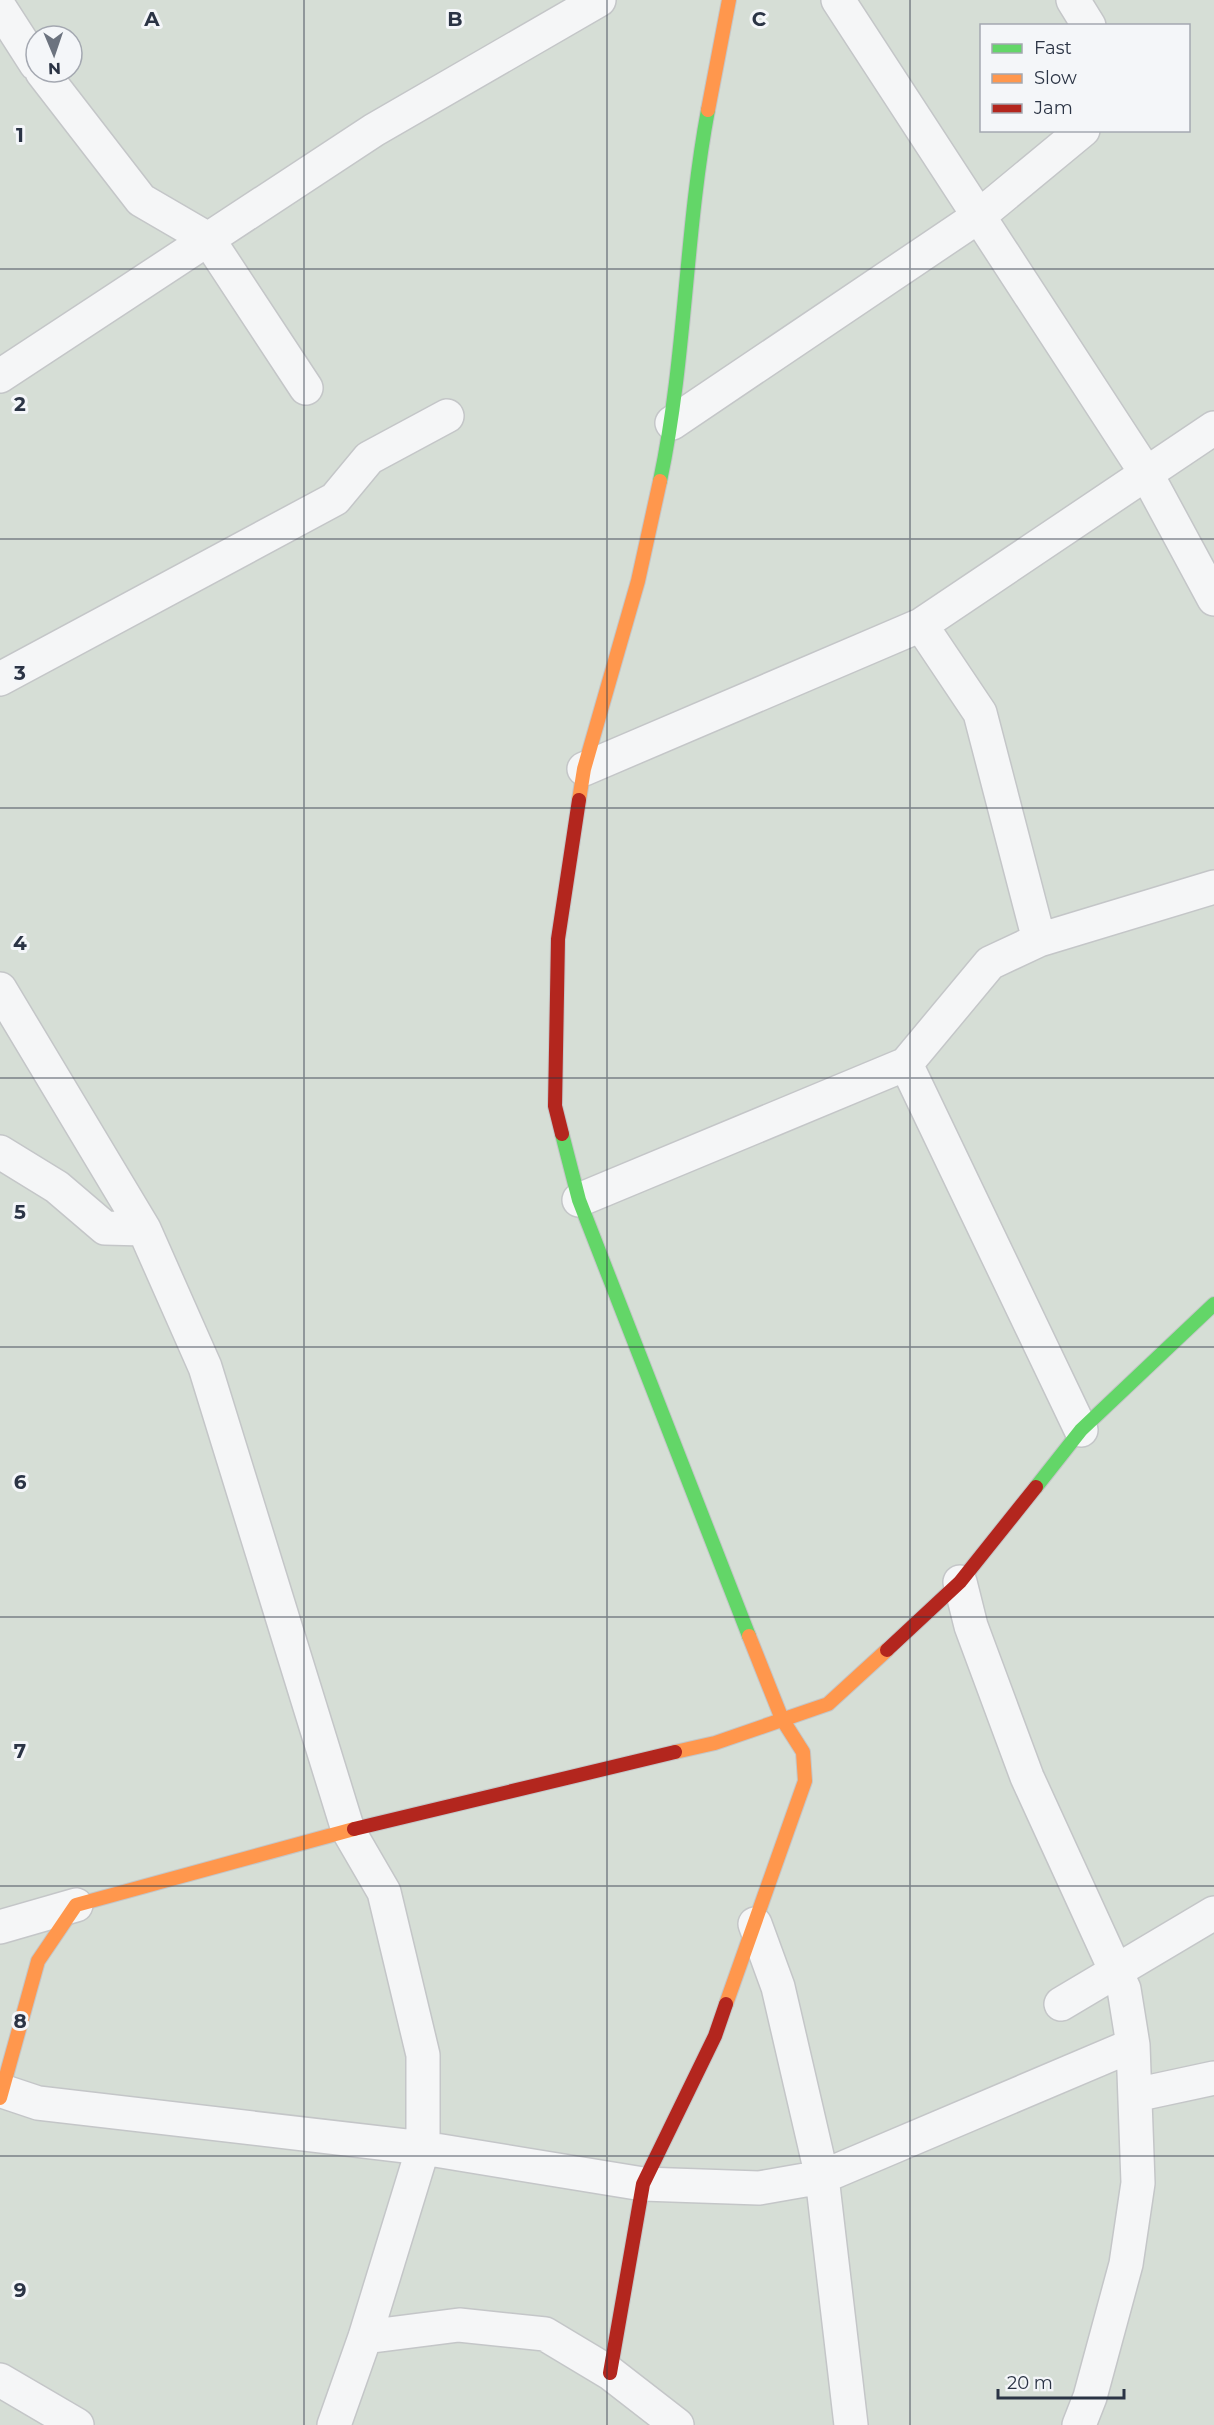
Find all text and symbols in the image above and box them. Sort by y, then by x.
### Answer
text: A [143,7,160,31]
text: B [447,7,463,31]
text: C [752,7,767,31]
north arrow [24,24,84,84]
legend [980,24,1190,132]
text: Fast [1034,37,1072,59]
text: N [48,59,61,78]
text: Slow [1034,67,1077,89]
text: Jam [1033,97,1073,119]
text: 1 [16,123,24,147]
text: 2 [14,392,26,416]
text: 3 [13,661,26,685]
text: 4 [13,931,27,955]
text: 5 [14,1200,26,1224]
text: 6 [14,1470,27,1494]
text: 7 [14,1739,26,1763]
text: 8 [13,2009,27,2033]
text: 9 [14,2278,26,2302]
scale bar [998,2362,1124,2400]
text: 20 m [1007,2372,1053,2394]

